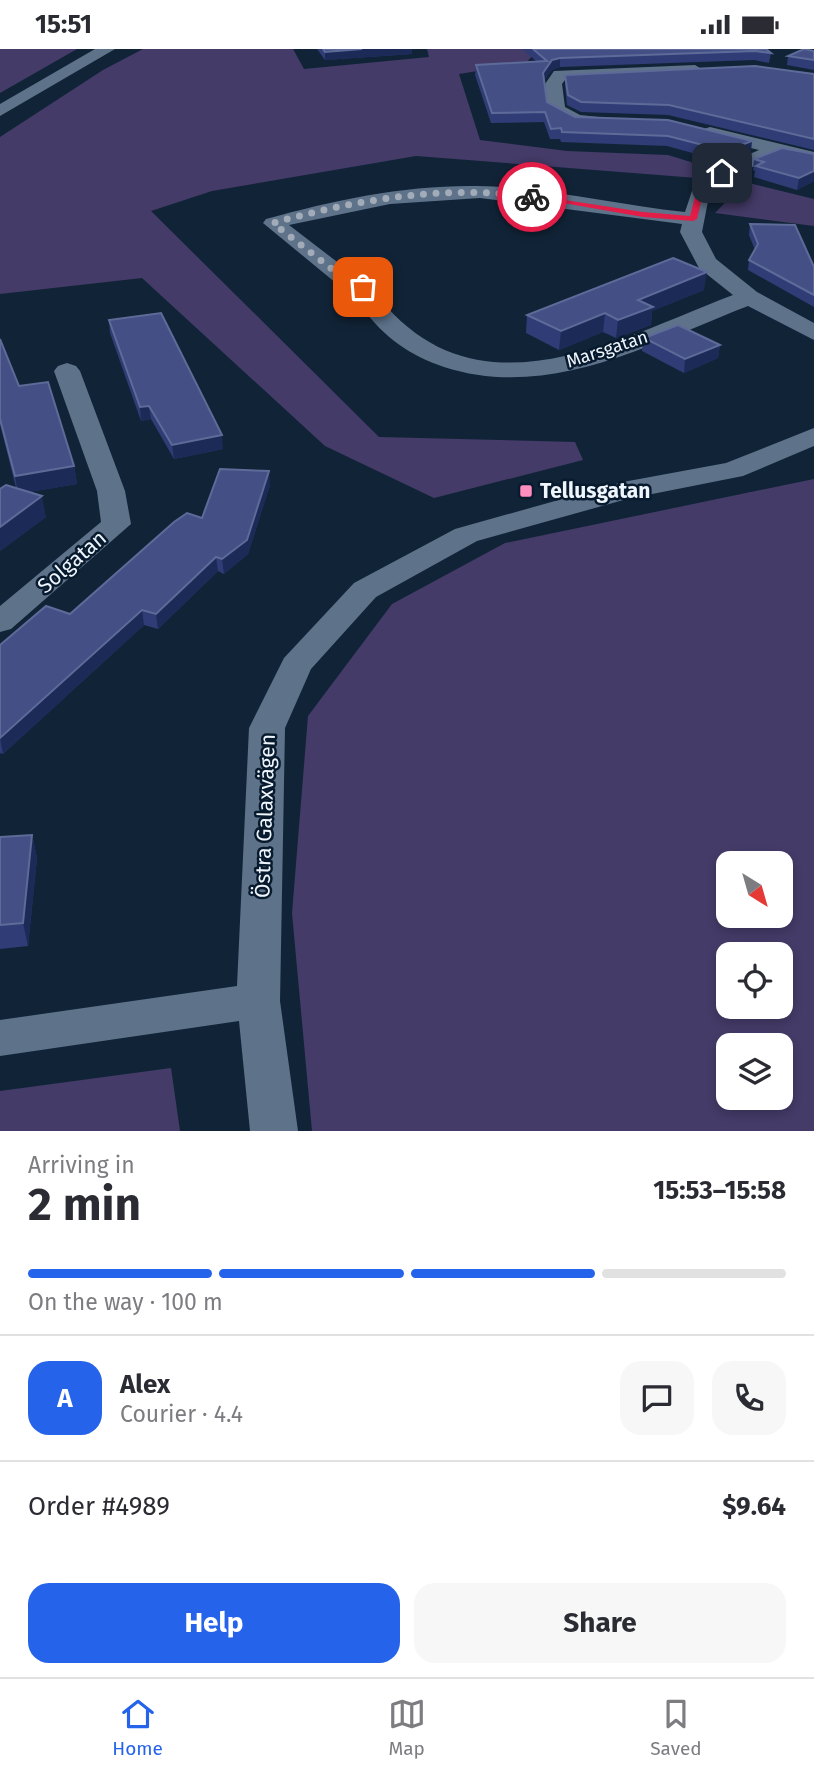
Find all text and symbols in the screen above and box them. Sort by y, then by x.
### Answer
text: 15:51 [35,9,92,40]
pin [692,143,752,203]
icon: home [703,154,741,192]
courier [497,162,567,232]
icon: bike [513,178,551,216]
pin [333,257,393,317]
icon: bag [344,268,382,306]
street label: Marsgatan [563,325,651,373]
place label: Tellusgatan [540,478,650,504]
marker: Tellusgatan [518,483,534,499]
street label: Solgatan [32,525,112,599]
street label: Östra Galaxvägen [249,734,281,898]
north arrow [716,851,793,927]
map controls [716,851,793,1110]
button: locate [716,942,793,1019]
button: layers [716,1033,793,1110]
text: Arriving in [28,1151,135,1179]
text: 15:53–15:58 [653,1175,786,1206]
text: 2 min [28,1177,141,1232]
text: On the way · 100 m [28,1288,223,1316]
button: chat [620,1361,694,1435]
button: phone [712,1361,786,1435]
text: Alex [120,1369,170,1400]
text: A [57,1383,73,1414]
text: Courier · 4.4 [120,1400,243,1428]
text: Order #4989 [28,1491,170,1522]
text: $9.64 [722,1491,786,1522]
button: Help [28,1583,400,1663]
button: Share [414,1583,786,1663]
tab: Home [112,1695,163,1760]
tab: Map [388,1695,426,1760]
tab: Saved [650,1695,702,1760]

